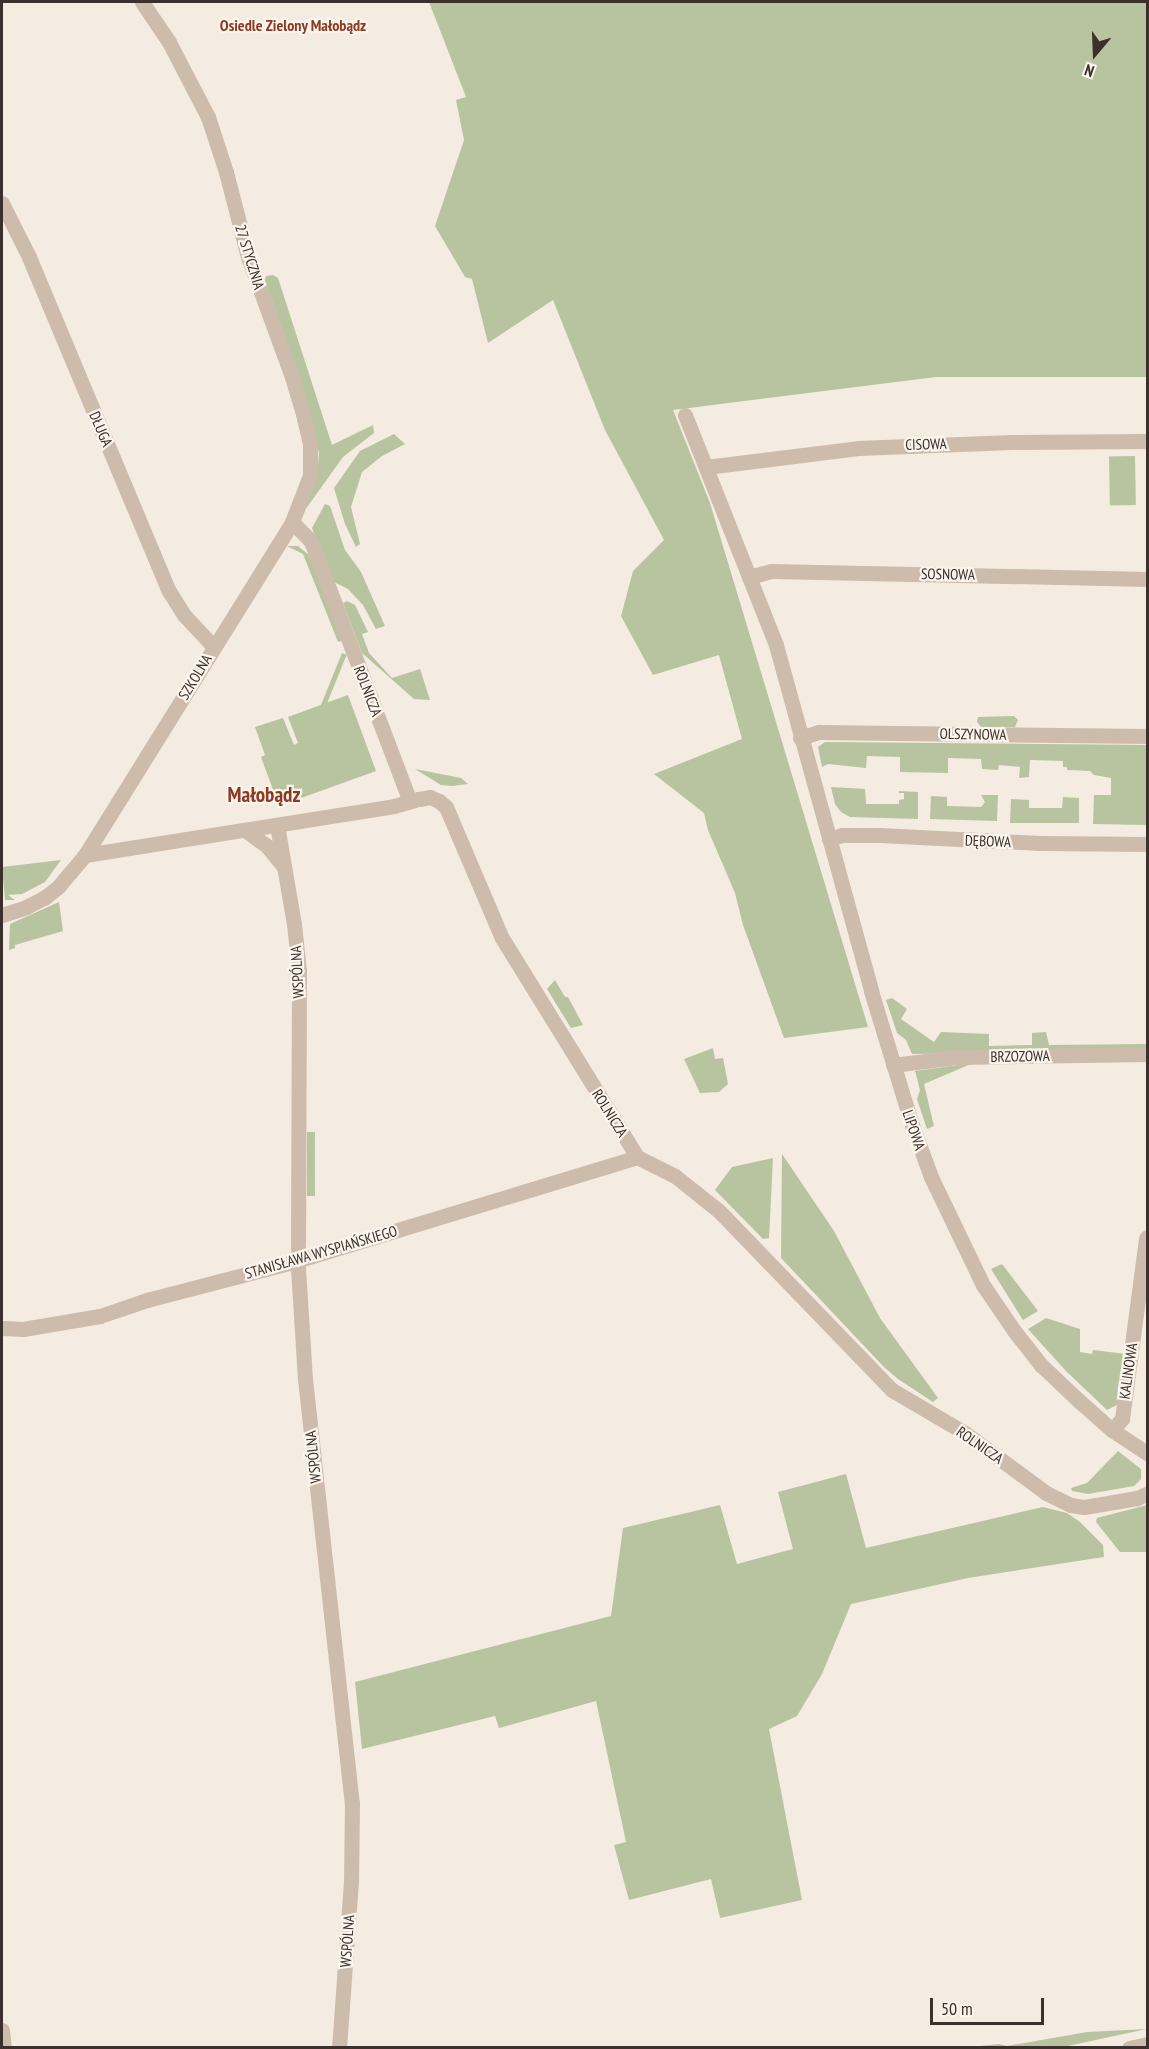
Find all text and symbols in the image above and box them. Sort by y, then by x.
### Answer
district label: Osiedle Zielony Małobądz [219,15,367,35]
north arrow [1065,24,1125,84]
text: N [1082,60,1096,82]
street label: 27 STYCZNIA [232,222,268,292]
street label: DŁUGA [86,409,116,449]
street label: CISOWA [905,434,947,454]
street label: SOSNOWA [921,565,975,583]
street label: SZKOLNA [174,651,216,703]
street label: ROLNICZA [350,663,386,719]
street label: OLSZYNOWA [939,724,1007,744]
district label: Małobądz [228,782,300,808]
street label: DĘBOWA [965,831,1011,851]
street label: WSPÓLNA [287,945,307,999]
street label: BRZOZOWA [990,1046,1050,1066]
street label: ROLNICZA [588,1086,632,1140]
street label: LIPOWA [899,1108,929,1152]
street label: STANISŁAWA WYSPIAŃSKIEGO [242,1222,400,1282]
street label: KALINOWA [1115,1342,1141,1400]
street label: ROLNICZA [953,1422,1007,1468]
street label: WSPÓLNA [301,1430,325,1484]
street label: WSPÓLNA [336,1914,358,1968]
scale bar [933,1986,1047,2024]
text: 50 m [941,1997,973,2020]

